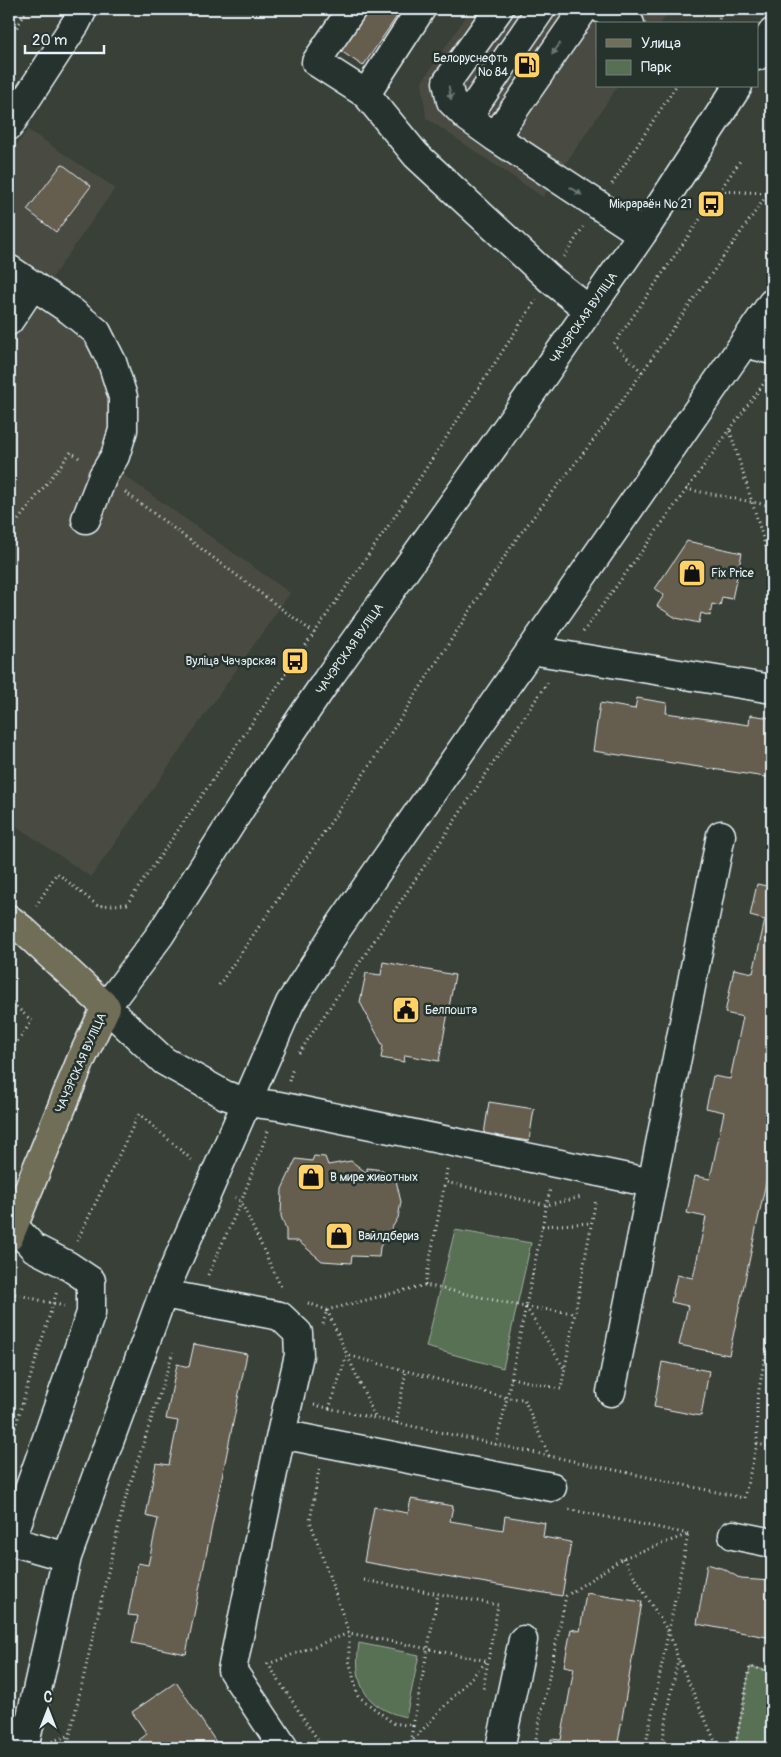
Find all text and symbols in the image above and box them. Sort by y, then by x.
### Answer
scale bar [25,22,104,54]
legend [596,22,758,88]
text: 20 m [32,31,67,50]
text: Улица [641,34,681,53]
one-way arrow [551,42,561,56]
fuel station icon: Белоруснефть № 84 [512,50,542,80]
place label: Белоруснефть № 84 [433,51,508,80]
text: Парк [641,58,672,77]
one-way arrow [446,86,454,102]
one-way arrow [570,186,583,195]
bus stop icon: Мікрараён № 21 [696,189,726,219]
place label: Мікрараён № 21 [609,197,692,212]
street label: ЧАЧЭРСКАЯ ВУЛІЦА [547,269,621,366]
shop icon: Fix Price [677,558,707,588]
place label: Fix Price [711,566,754,581]
street label: ЧАЧЭРСКАЯ ВУЛІЦА [313,600,387,697]
bus stop icon: Вуліца Чачэрская [280,646,310,676]
place label: Вуліца Чачэрская [185,654,276,669]
public building icon: Белпошта [391,995,421,1025]
place label: Белпошта [425,1003,477,1018]
street label: ЧАЧЭРСКАЯ ВУЛІЦА [52,1010,110,1115]
shop icon: В мире животных [296,1162,326,1192]
place label: В мире животных [330,1170,418,1185]
shop icon: Вайлдбериз [324,1221,354,1251]
place label: Вайлдбериз [358,1229,419,1244]
north arrow [22,1684,72,1734]
text: С [44,1689,53,1706]

